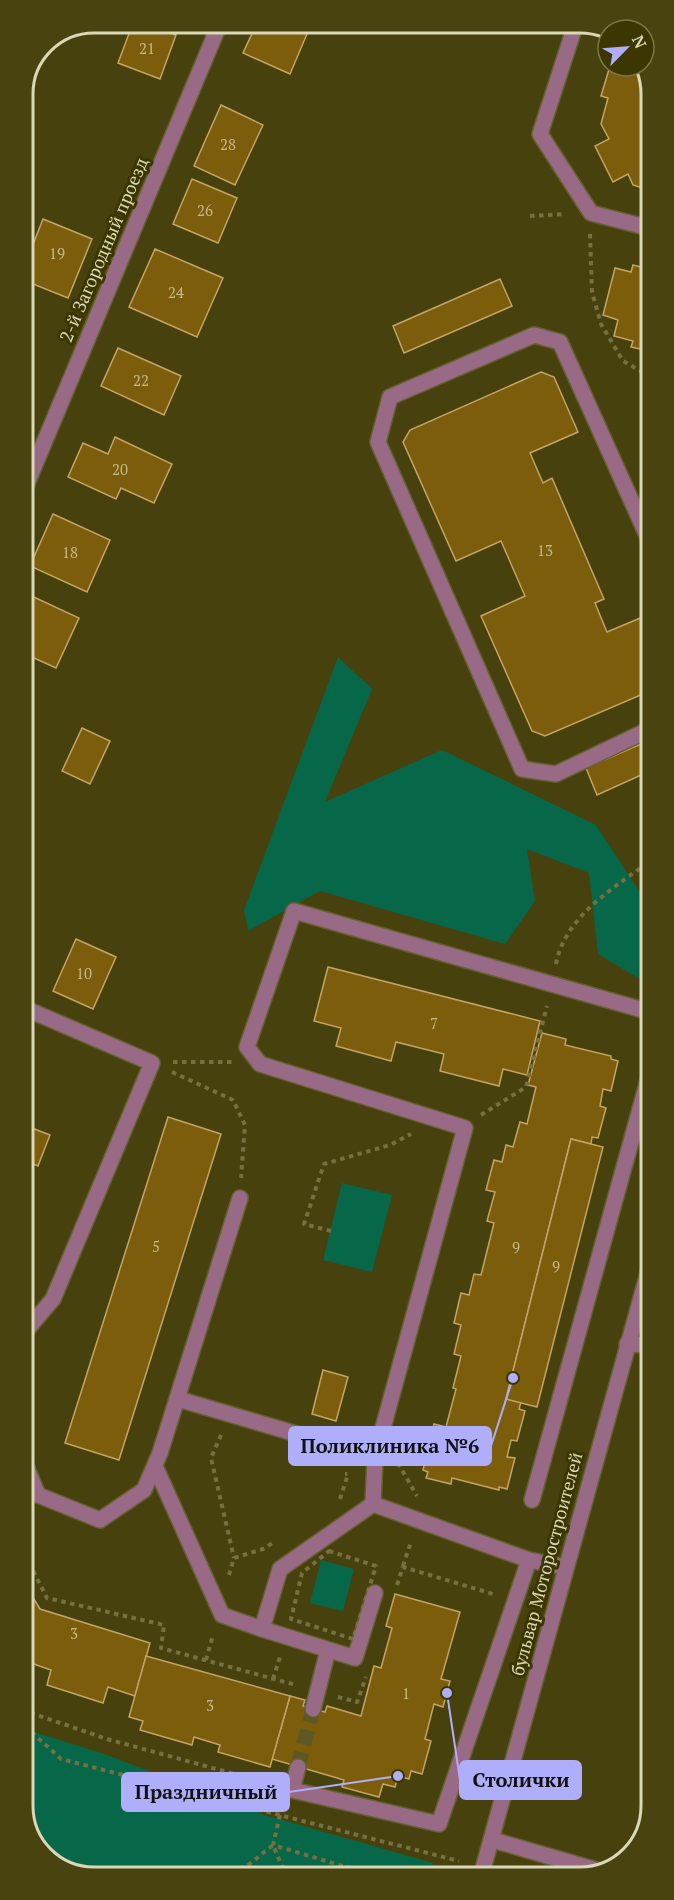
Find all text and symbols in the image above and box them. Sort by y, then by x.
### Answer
north arrow [596,18,656,78]
text: N [627,32,652,52]
house number: 21 [139,38,155,58]
house number: 28 [220,134,236,154]
street label: 2-й Загородный проезд [53,154,153,346]
house number: 26 [197,200,213,220]
house number: 19 [49,243,65,263]
house number: 24 [168,282,184,302]
house number: 22 [133,370,149,390]
house number: 20 [112,459,128,479]
house number: 13 [537,540,553,560]
house number: 18 [62,542,78,562]
house number: 10 [76,963,92,983]
house number: 7 [430,1013,438,1033]
house number: 5 [152,1236,160,1256]
house number: 9 [512,1237,520,1257]
house number: 9 [552,1256,560,1276]
callout: Поликлиника №6 [289,1427,491,1465]
text: Поликлиника №6 [301,1432,479,1459]
street label: бульвар Моторостроителей [505,1449,587,1678]
house number: 3 [70,1623,78,1643]
house number: 1 [402,1683,410,1703]
house number: 3 [206,1695,214,1715]
callout: Столички [460,1761,581,1799]
text: Столички [472,1766,570,1793]
callout: Праздничный [122,1773,289,1811]
text: Праздничный [135,1778,277,1805]

